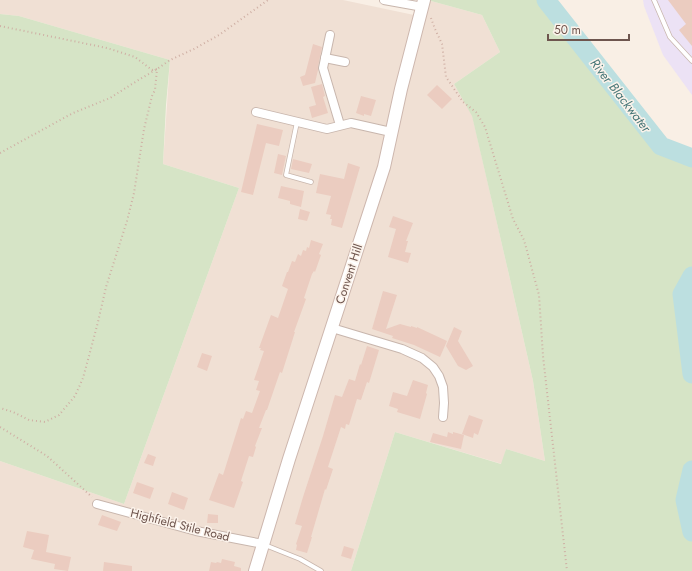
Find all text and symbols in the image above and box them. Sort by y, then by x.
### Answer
scale bar [548,16,629,42]
text: 50 m [554,21,581,39]
water label: River Blackwater [586,54,656,137]
street label: Convent Hill [331,242,367,306]
street label: Highfield Stile Road [128,504,232,546]

